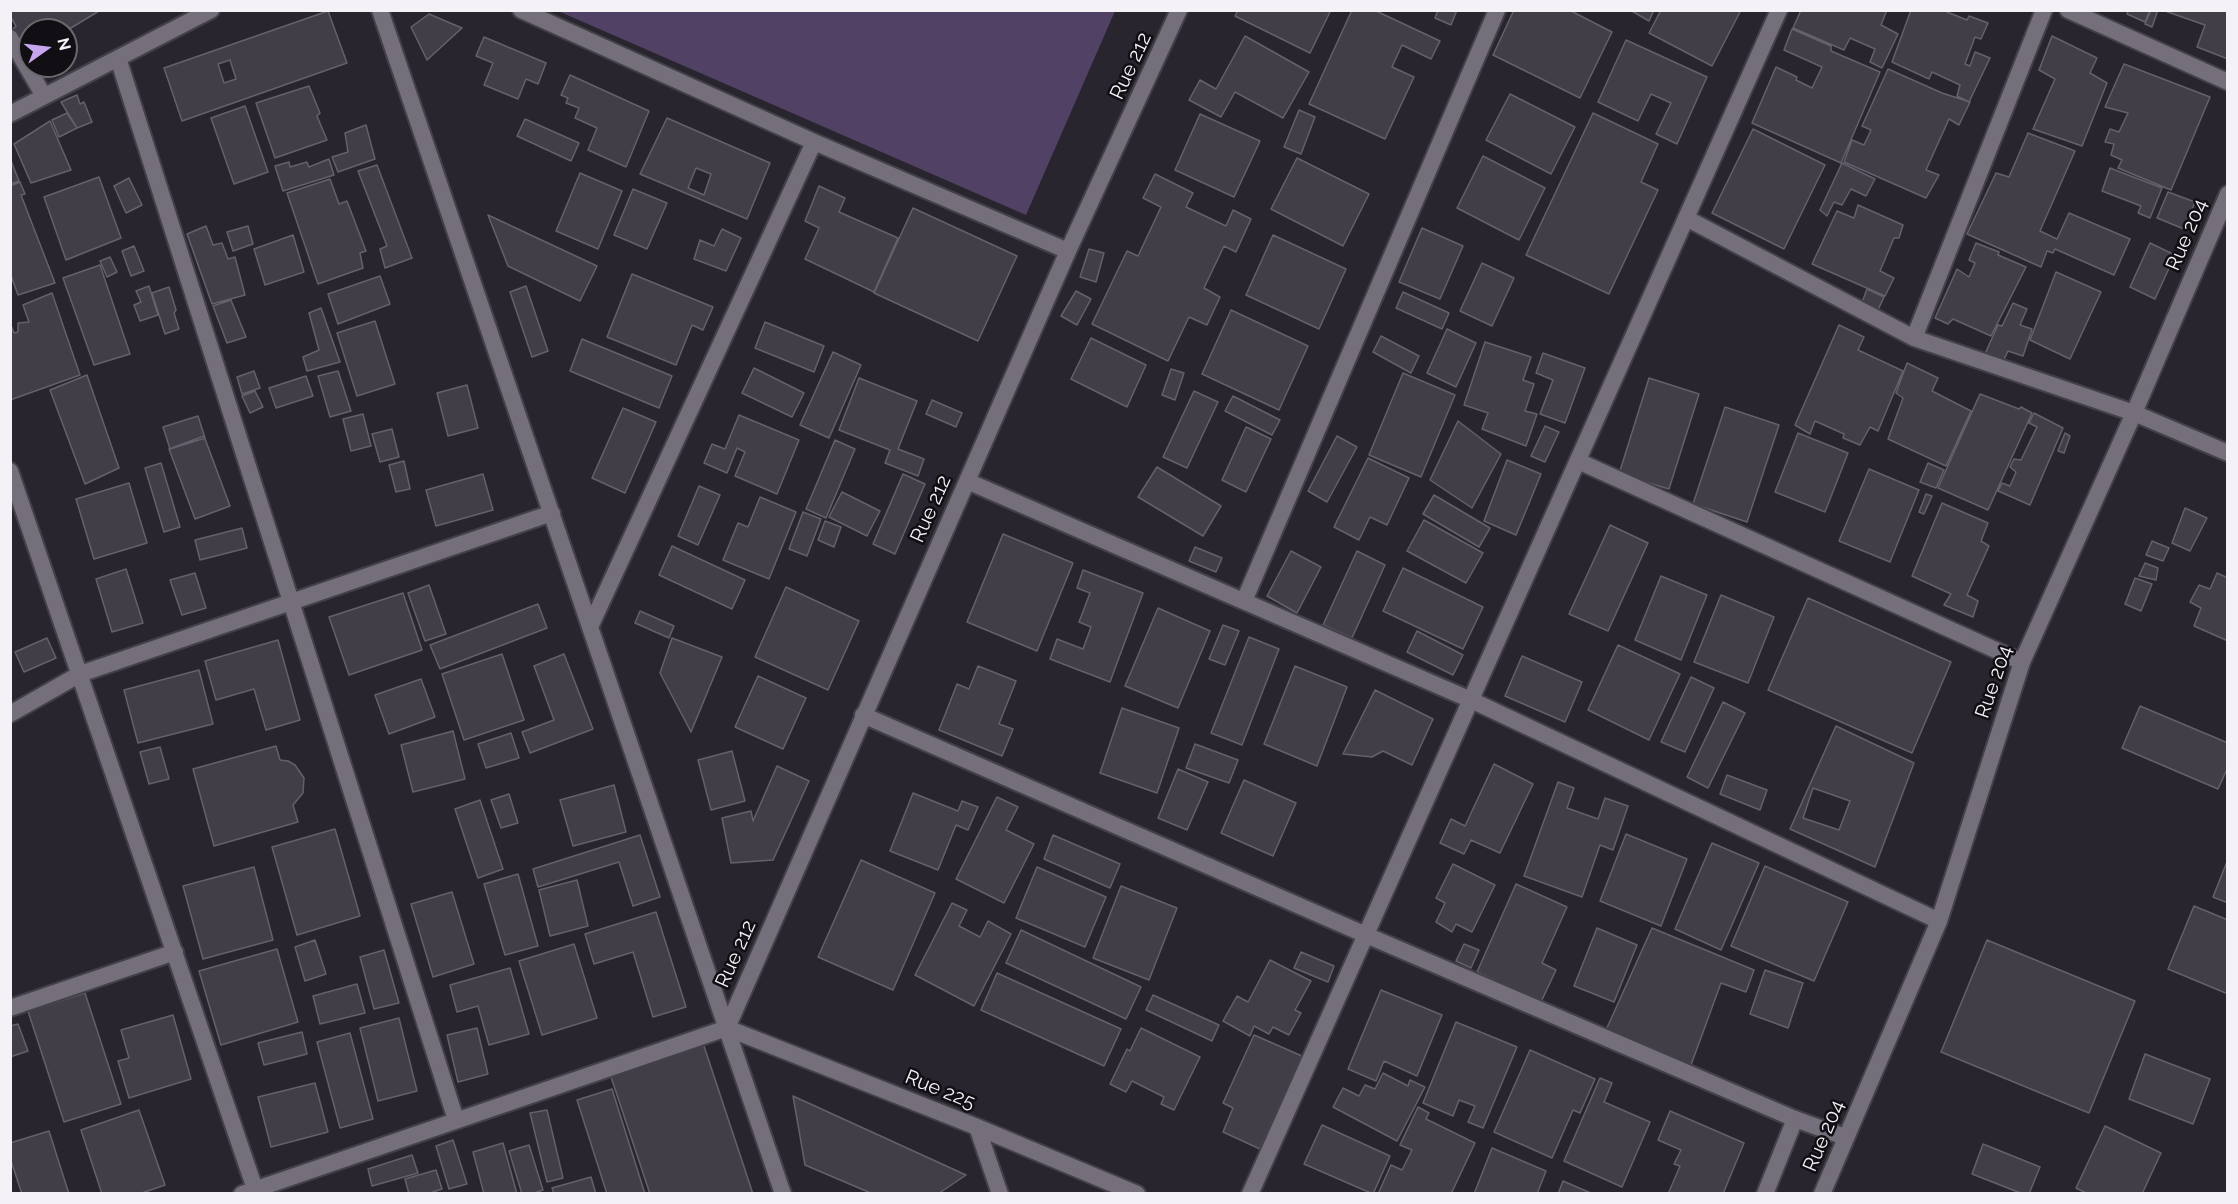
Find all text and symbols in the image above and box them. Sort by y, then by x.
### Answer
north arrow [18,18,78,78]
street label: Rue 212 [1105,29,1157,103]
text: N [53,36,75,52]
street label: Rue 204 [2161,196,2213,274]
street label: Rue 212 [906,472,956,546]
street label: Rue 204 [1970,643,2018,721]
street label: Rue 212 [711,917,761,991]
street label: Rue 225 [901,1065,979,1115]
street label: Rue 204 [1798,1097,1850,1175]

